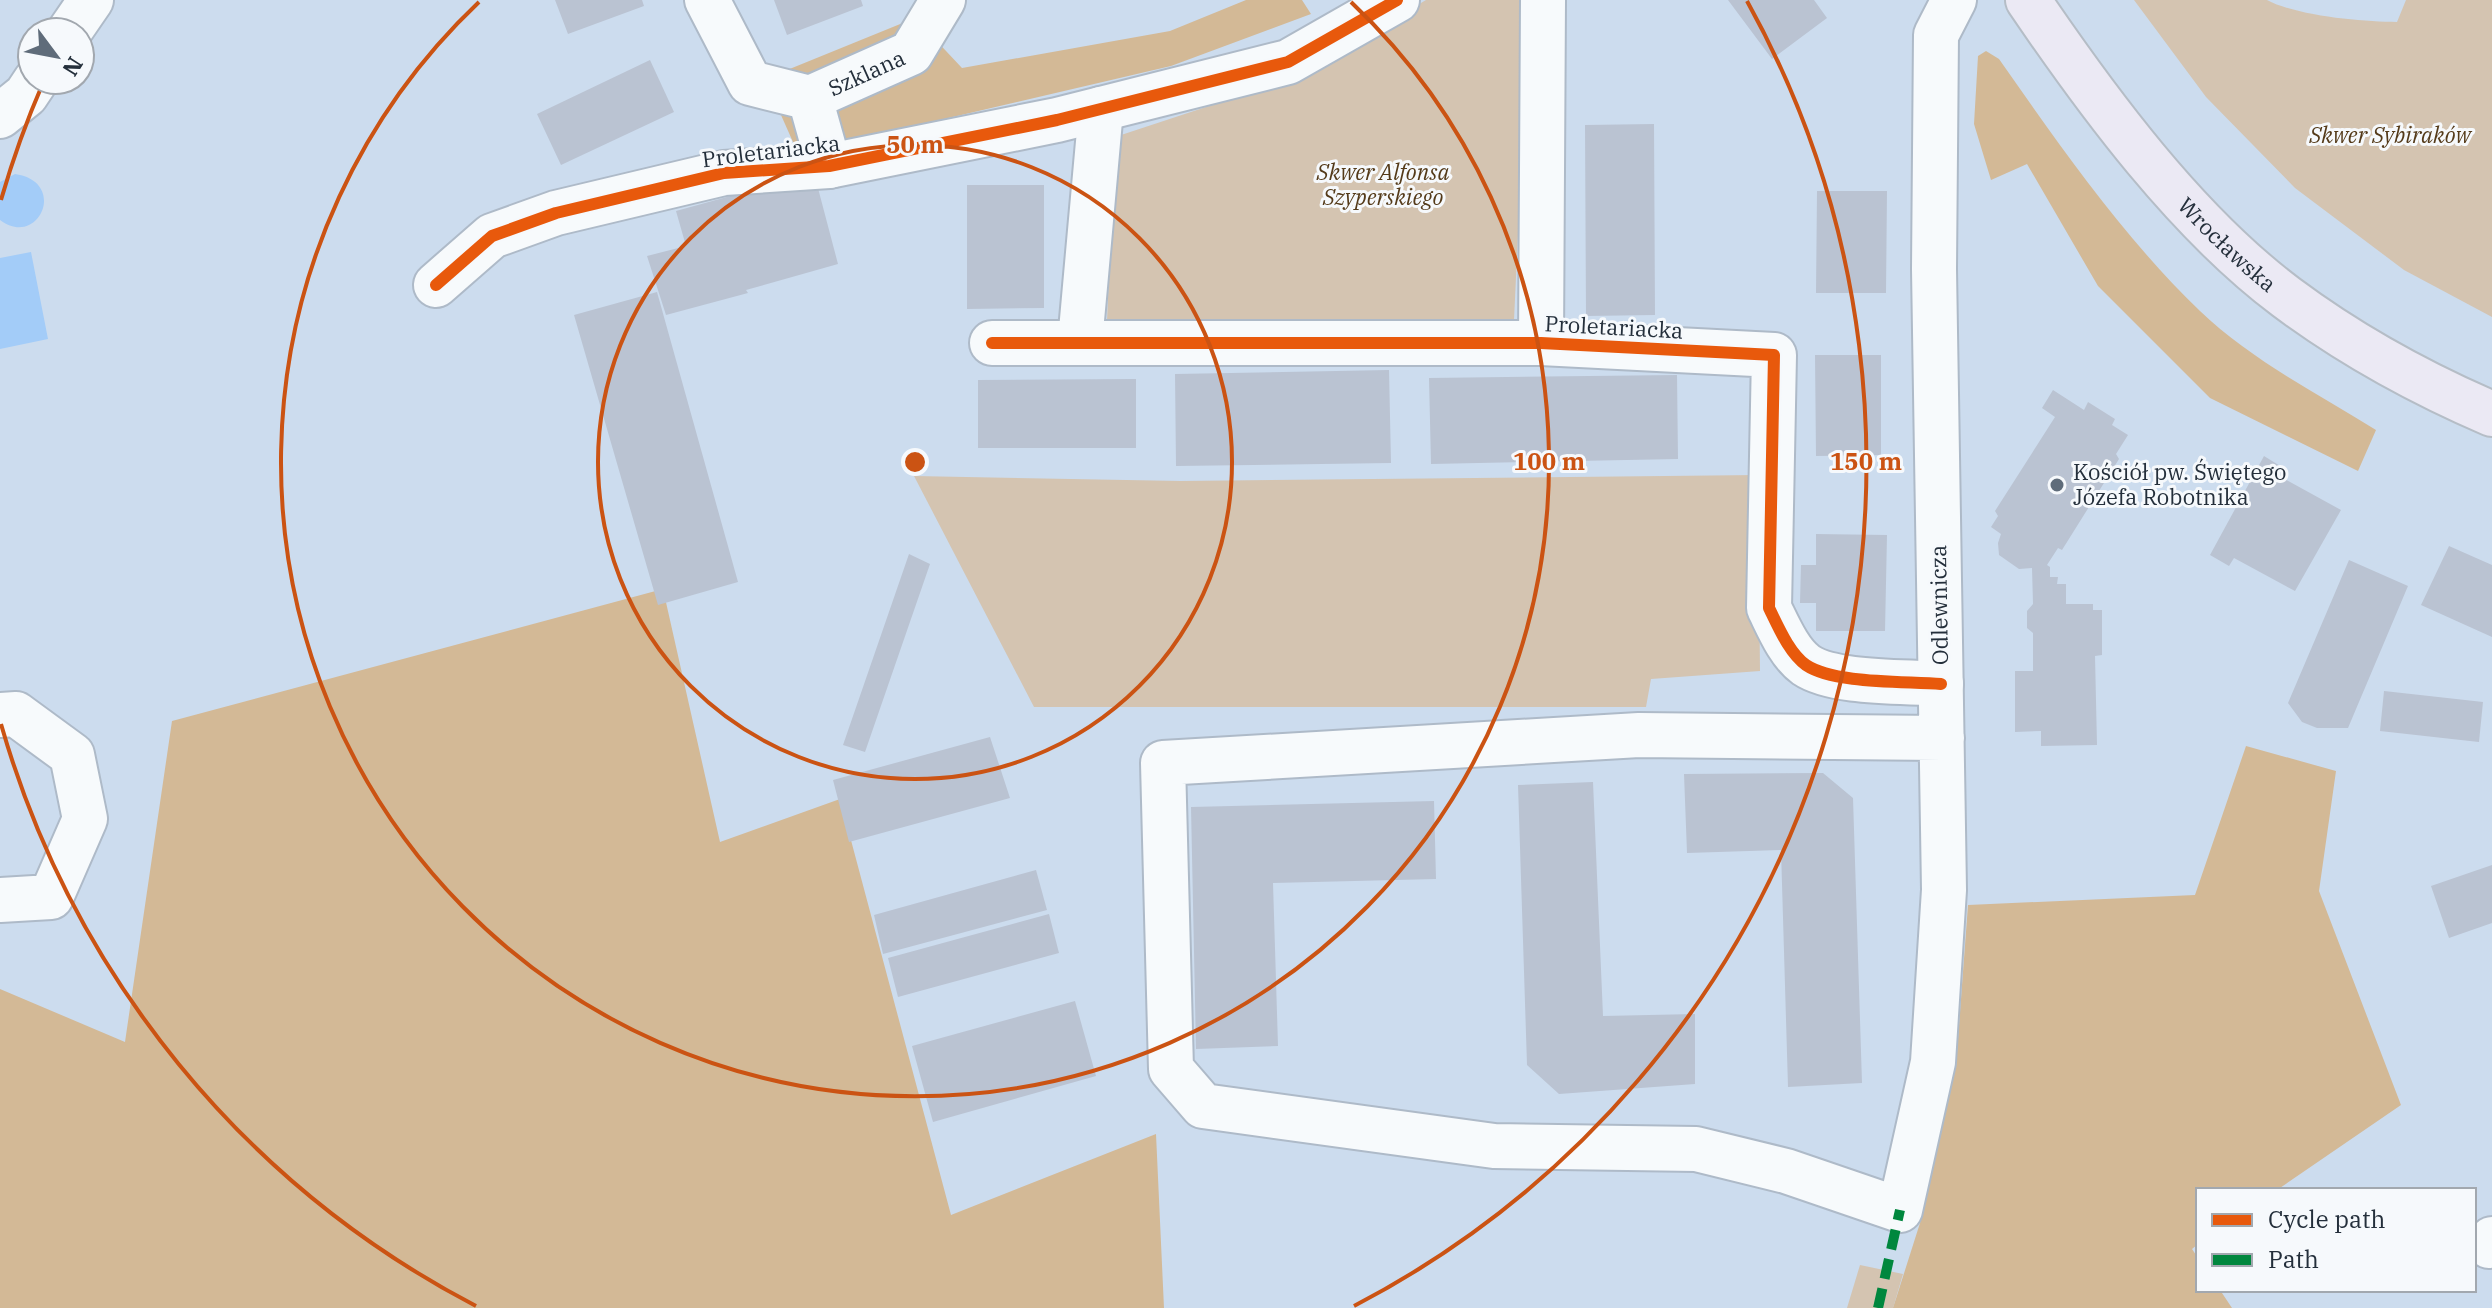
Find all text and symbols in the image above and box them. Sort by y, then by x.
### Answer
north arrow [16,16,96,96]
street label: Szklana [823,42,910,102]
text: N [56,52,90,82]
park label: Skwer Sybiraków [2308,120,2472,149]
street label: Proletariacka [700,128,842,173]
text: 50 m [886,128,944,160]
park label: Skwer Alfonsa Szyperskiego [1316,157,1449,211]
street label: Wrocławska [2172,191,2283,298]
street label: Proletariacka [1544,308,1684,345]
text: 100 m [1513,445,1585,477]
text: 150 m [1830,445,1902,477]
centre of rings [901,448,929,476]
place label: Kościół pw. Świętego Józefa Robotnika [2073,457,2286,511]
marker: Kościół pw. Świętego Józefa Robotnika [2048,476,2066,494]
street label: Odlewnicza [1923,545,1954,665]
legend [2196,1188,2476,1292]
text: Cycle path [2268,1203,2385,1235]
text: Path [2268,1243,2319,1275]

